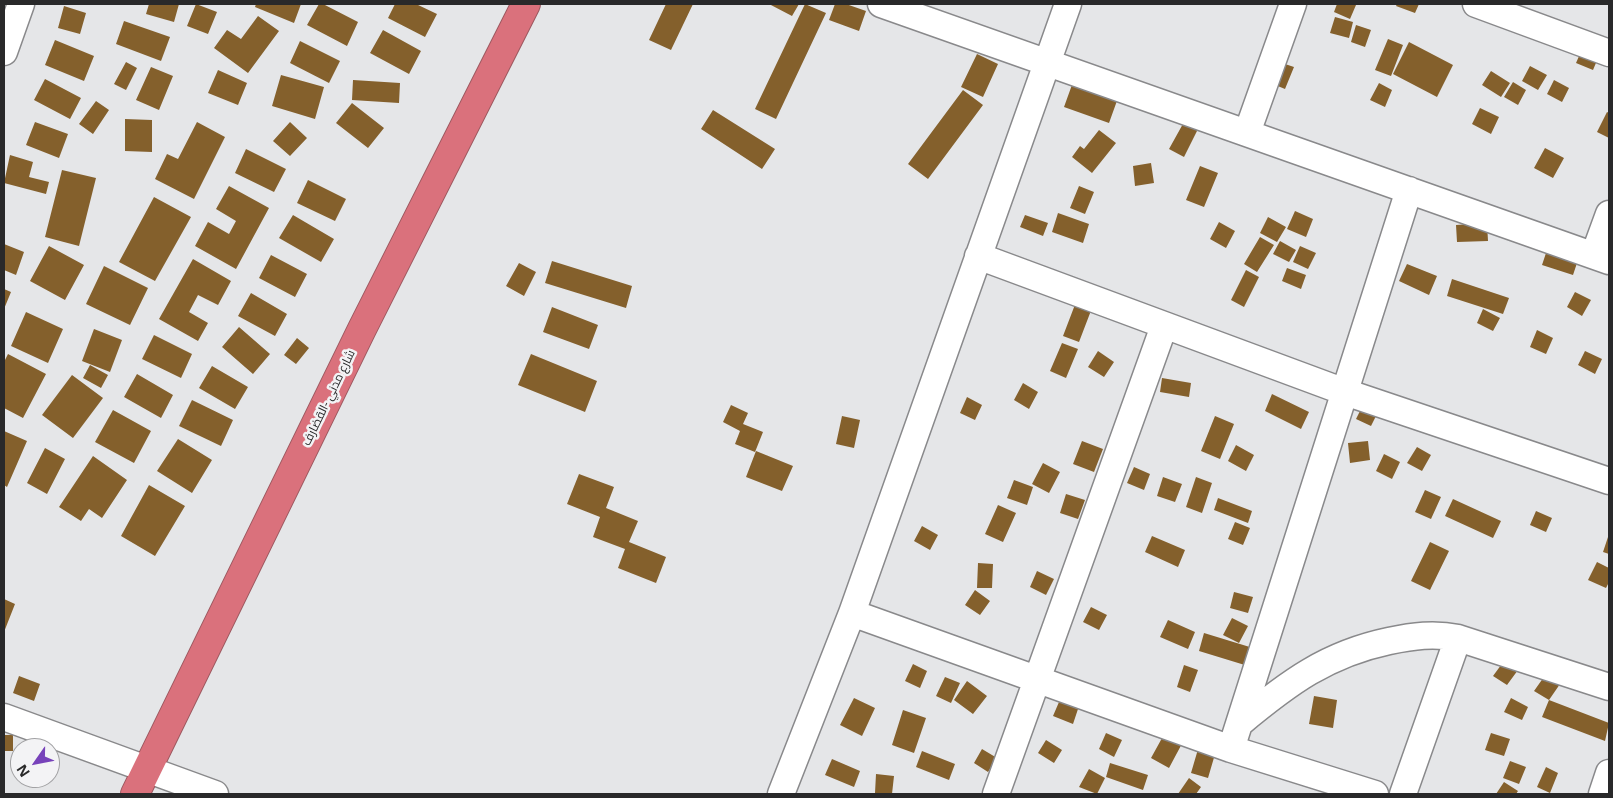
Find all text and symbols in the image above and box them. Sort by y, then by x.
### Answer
street label: شارع مدني -القضارف [300,348,358,448]
north arrow [10,738,60,788]
text: N [12,761,34,781]

